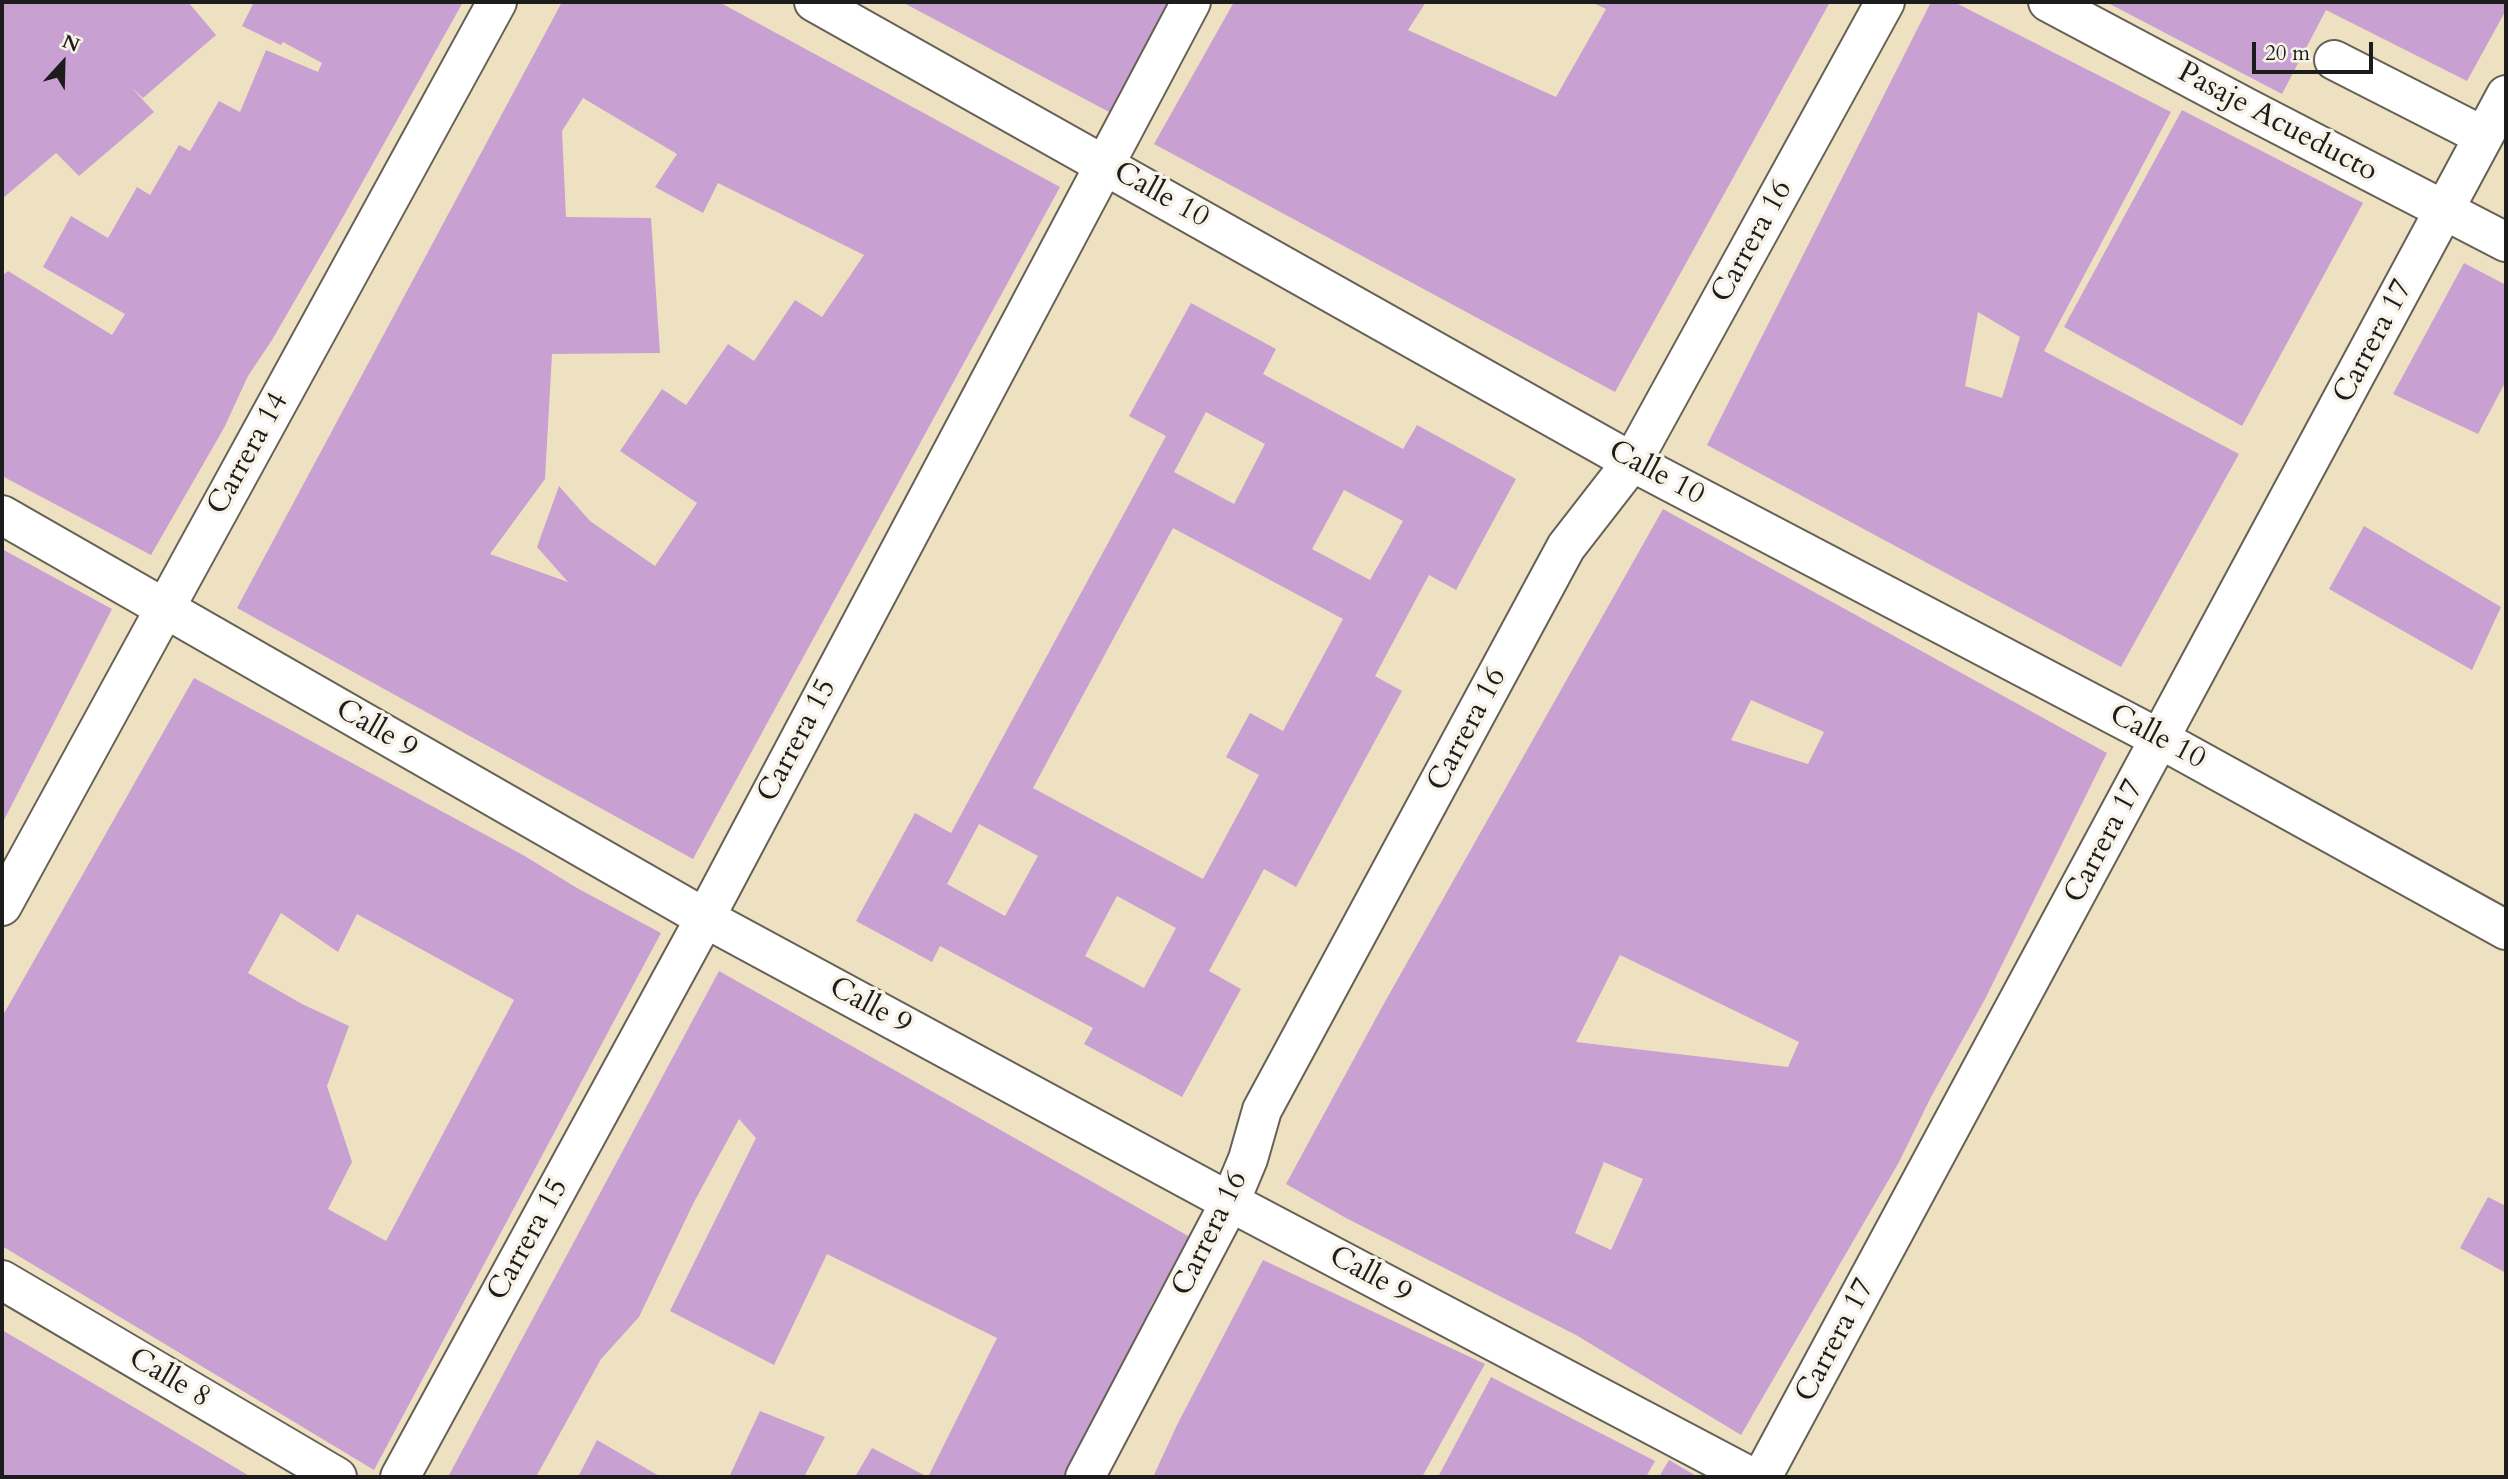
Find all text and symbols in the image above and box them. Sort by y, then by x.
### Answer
north arrow [28,28,98,98]
text: N [58,28,83,59]
scale bar [2256,28,2377,72]
text: 20 m [2265,39,2310,68]
street label: Pasaje Acueducto [2171,55,2383,191]
street label: Calle 10 [1107,155,1215,237]
street label: Carrera 16 [1705,175,1801,309]
street label: Carrera 17 [2327,274,2421,410]
street label: Carrera 14 [201,387,297,521]
street label: Calle 10 [1602,434,1710,514]
street label: Carrera 16 [1421,662,1515,798]
street label: Carrera 15 [751,673,845,809]
street label: Calle 9 [329,692,423,768]
street label: Calle 10 [2103,698,2211,778]
street label: Carrera 17 [2058,774,2152,910]
street label: Calle 9 [823,970,917,1044]
street label: Carrera 16 [1165,1166,1257,1302]
street label: Carrera 15 [481,1173,577,1307]
street label: Calle 9 [1323,1239,1417,1313]
street label: Carrera 17 [1789,1273,1883,1409]
street label: Calle 8 [122,1341,216,1417]

